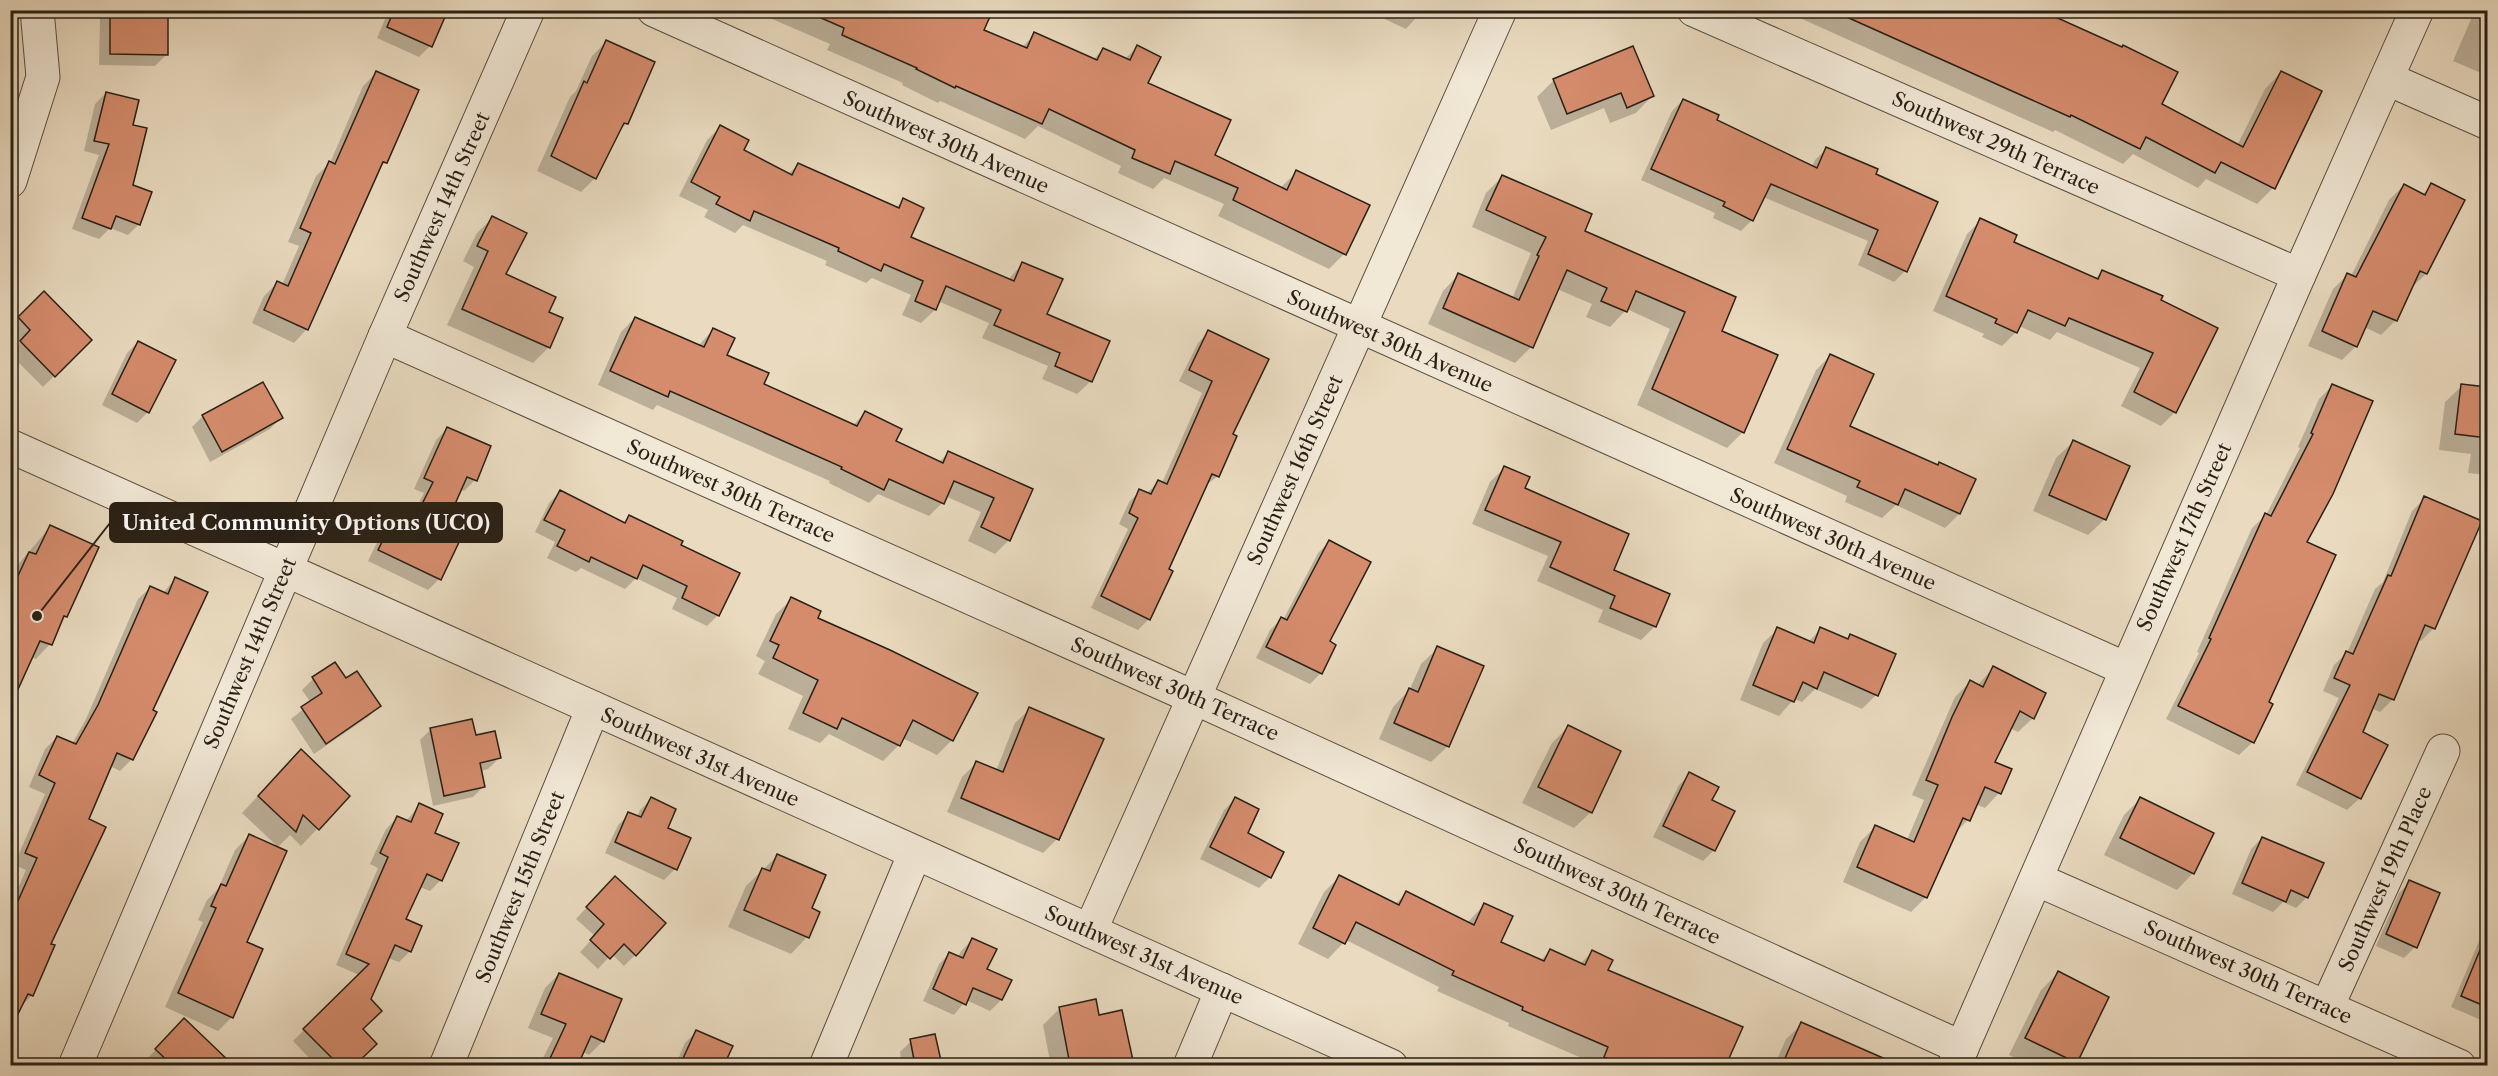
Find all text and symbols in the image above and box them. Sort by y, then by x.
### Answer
street label: Southwest 30th Avenue [839,86,1053,198]
street label: Southwest 29th Terrace [1888,86,2104,200]
street label: Southwest 14th Street [389,108,495,306]
street label: Southwest 30th Avenue [1283,285,1497,397]
street label: Southwest 16th Street [1242,371,1348,569]
street label: Southwest 30th Terrace [623,434,839,548]
street label: Southwest 17th Street [2132,439,2236,635]
street label: Southwest 30th Avenue [1726,483,1940,595]
callout: United Community Options (UCO) [110,503,502,542]
text: United Community Options (UCO) [122,510,490,535]
street label: Southwest 14th Street [199,554,301,752]
street label: Southwest 30th Terrace [1067,632,1283,746]
street label: Southwest 31st Avenue [597,702,803,812]
street label: Southwest 19th Place [2333,783,2437,975]
street label: Southwest 15th Street [471,788,569,986]
street label: Southwest 30th Terrace [1510,833,1724,949]
street label: Southwest 31st Avenue [1041,900,1247,1010]
street label: Southwest 30th Terrace [2140,915,2356,1029]

